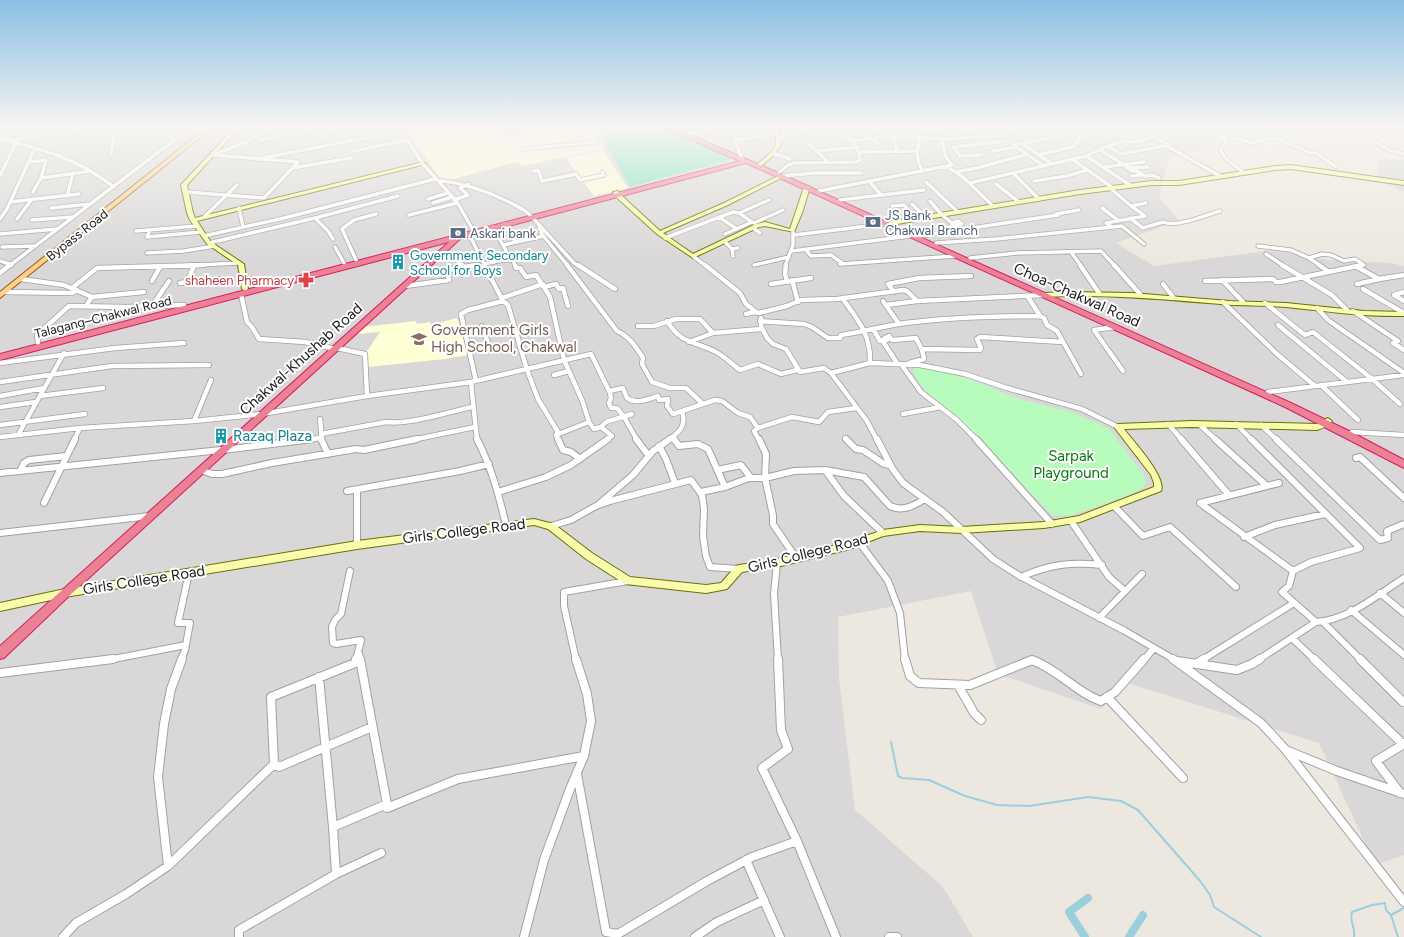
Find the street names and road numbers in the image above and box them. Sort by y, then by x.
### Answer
street label: Bypass Road [43,206,111,264]
street label: Choa-Chakwal Road [1011,259,1143,331]
street label: Talagang–Chakwal Road [33,293,173,341]
street label: Chakwal-Khushab Road [236,299,366,419]
street label: Girls College Road [402,515,526,547]
street label: Girls College Road [746,529,870,577]
street label: Girls College Road [82,561,206,599]

